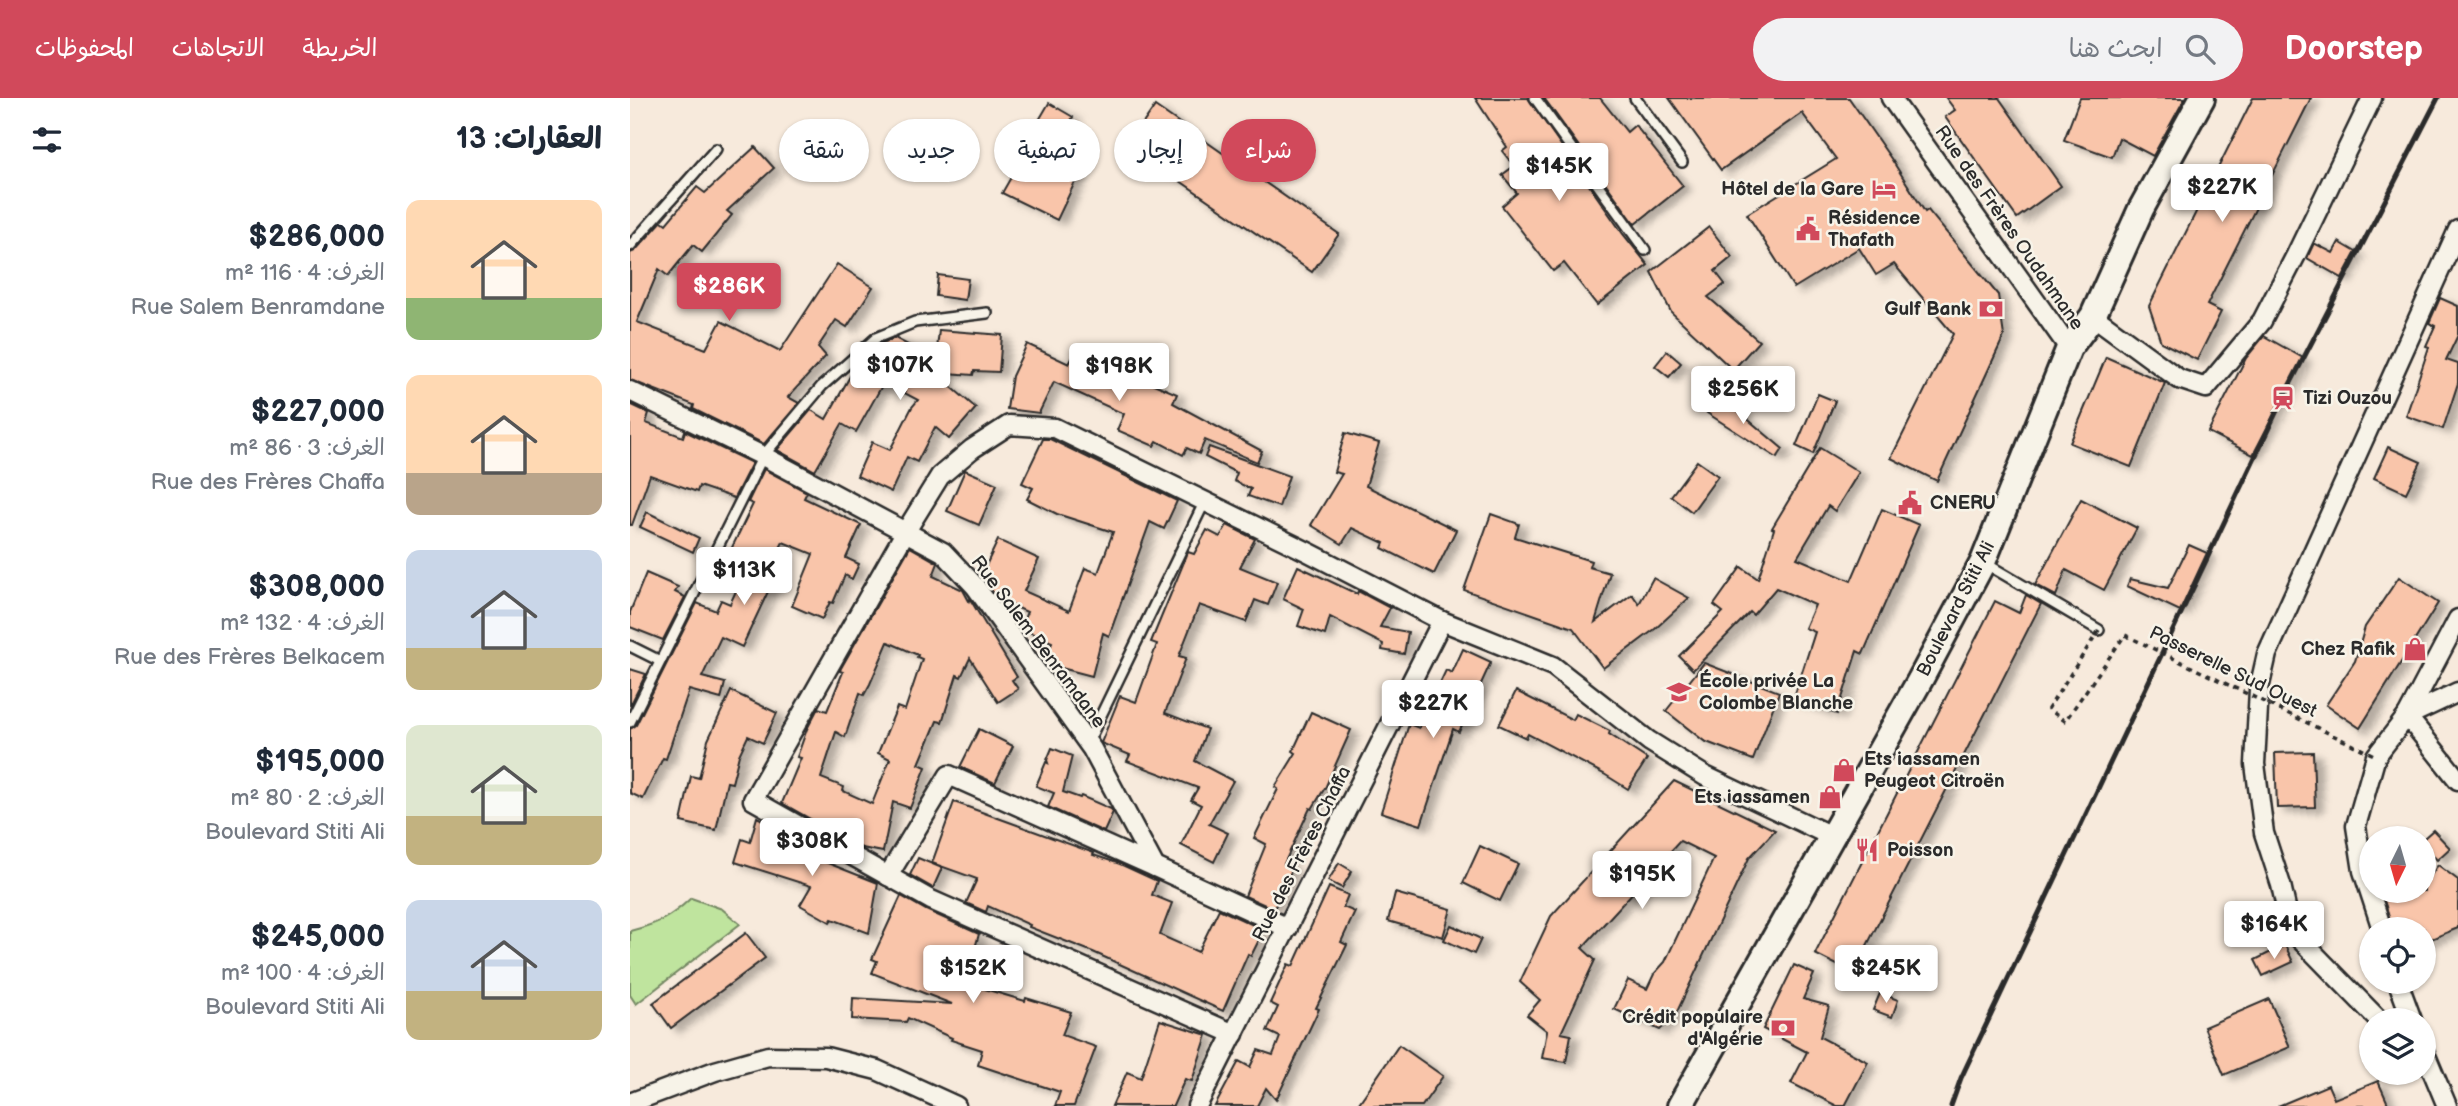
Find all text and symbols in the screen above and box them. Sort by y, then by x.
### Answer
search box [1753,18,2243,81]
text: Doorstep [2285,29,2423,69]
icon: search [2181,30,2219,68]
text: المحفوظات [35,34,134,63]
text: الاتجاهات [172,34,265,63]
text: الخريطة [303,34,377,63]
text: ابحث هنا [2069,34,2163,65]
chip: شقة [779,119,869,182]
chip: جديد [883,119,980,182]
chip: تصفية [994,119,1100,182]
chip: إيجار [1114,119,1207,182]
chip: شراء [1221,119,1316,182]
icon: filters [28,121,66,159]
text: العقارات: 13 [456,121,602,157]
street label: Rue des Frères Oudahmane [1929,121,2089,335]
pin: $145K [1510,144,1608,203]
text: $145K [1525,152,1593,180]
pin: $227K [2173,164,2271,224]
text: $227K [2187,173,2257,201]
hotel icon: Hôtel de la Gare [1870,175,1898,203]
place label: Hôtel de la Gare [1721,178,1864,201]
place label: Résidence Thafath [1828,207,1920,252]
public building icon: Résidence Thafath [1794,215,1822,243]
text: $286,000 [248,219,385,255]
icon: home [462,228,546,312]
text: الغرف: 4 · 116 m² [225,259,385,287]
pin: $286K [680,264,778,323]
text: $286K [693,272,765,300]
text: Rue Salem Benramdane [131,293,385,321]
bank icon: Gulf Bank [1977,295,2005,323]
place label: Gulf Bank [1885,298,1971,321]
pin: $107K [851,342,949,402]
pin: $198K [1070,344,1168,403]
text: $107K [866,351,934,379]
text: $198K [1085,352,1153,380]
pin: $256K [1694,366,1792,426]
text: $256K [1707,375,1779,403]
station icon: Tizi Ouzou [2269,384,2297,412]
place label: Tizi Ouzou [2303,387,2392,410]
text: $227,000 [251,394,385,430]
icon: home [462,403,546,487]
text: الغرف: 3 · 86 m² [229,434,385,462]
text: Rue des Frères Chaffa [150,468,385,496]
public building icon: CNERU [1896,489,1924,517]
place label: CNERU [1930,492,1996,515]
street label: Boulevard Stiti Ali [1912,538,2000,680]
pin: $113K [695,547,793,607]
street label: Rue Salem Benramdane [966,551,1110,733]
text: $113K [712,556,776,584]
text: $308,000 [248,569,385,605]
icon: home [462,578,546,662]
text: الغرف: 4 · 132 m² [220,609,385,637]
street label: Passerelle Sud Ouest [2145,621,2321,723]
shop icon: Chez Rafik [2401,635,2429,663]
place label: Chez Rafik [2301,638,2395,661]
text: Rue des Frères Belkacem [114,643,385,671]
place label: École privée La Colombe Blanche [1699,669,1853,715]
school or university icon: École privée La Colombe Blanche [1665,678,1693,706]
pin: $227K [1384,680,1482,740]
text: $227K [1398,689,1468,717]
text: $195,000 [255,744,385,780]
place label: Ets iassamen Peugeot Citroën [1864,748,2005,793]
icon: home [462,753,546,837]
shop icon: Ets iassamen Peugeot Citroën [1830,756,1858,784]
street label: Rue des Frères Chaffa [1248,762,1356,946]
shop icon: Ets iassamen [1816,783,1844,811]
text: الغرف: 2 · 80 m² [230,784,385,812]
place label: Ets iassamen [1694,786,1810,809]
text: Boulevard Stiti Ali [205,818,385,846]
pin: $308K [763,818,861,878]
north arrow [2359,826,2436,903]
map controls [2359,826,2436,1085]
text: $308K [776,827,848,855]
restaurant icon: Poisson [1853,836,1881,864]
place label: Poisson [1887,839,1954,862]
pin: $195K [1593,852,1691,911]
text: $195K [1608,860,1676,888]
pin: $164K [2225,902,2323,961]
text: $164K [2240,910,2308,938]
button: locate [2359,917,2436,994]
text: $245,000 [251,919,385,955]
icon: home [462,928,546,1012]
pin: $152K [924,946,1022,1005]
pin: $245K [1837,946,1935,1005]
text: $152K [939,954,1007,982]
text: $245K [1851,954,1921,982]
text: الغرف: 4 · 100 m² [221,959,385,987]
text: Boulevard Stiti Ali [205,993,385,1021]
place label: Crédit populaire d'Algérie [1622,1006,1763,1051]
button: layers [2359,1008,2436,1085]
bank icon: Crédit populaire d'Algérie [1769,1014,1797,1042]

